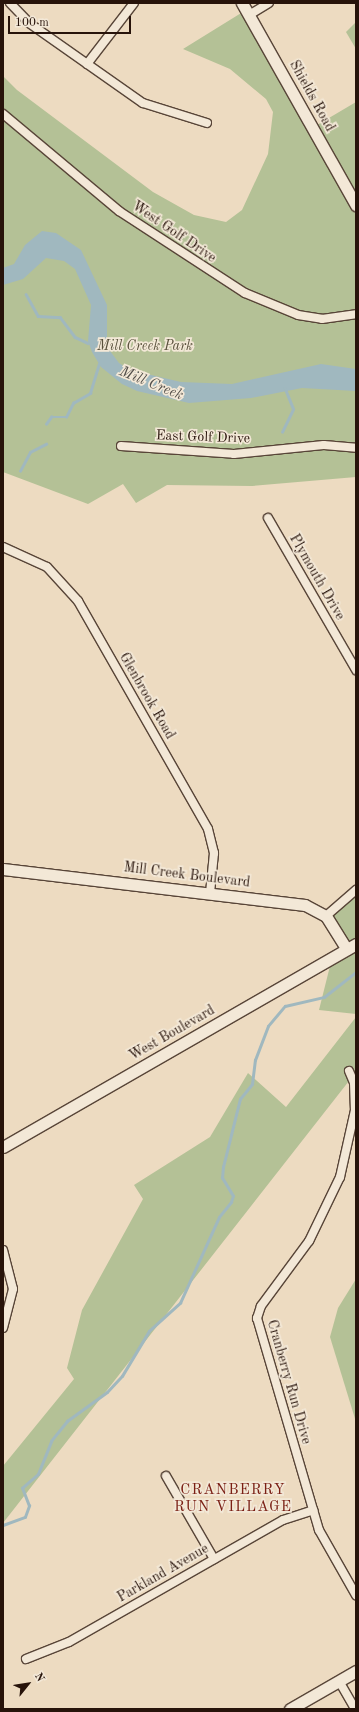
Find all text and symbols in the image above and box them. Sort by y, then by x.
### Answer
scale bar [10,8,133,34]
text: 100 m [15,17,49,29]
street label: Shields Road [286,57,338,135]
street label: West Golf Drive [129,198,219,266]
park label: Mill Creek Park [97,338,193,354]
water label: Mill Creek [116,363,186,405]
street label: East Golf Drive [156,427,250,447]
street label: Plymouth Drive [286,531,348,623]
street label: Glenbrook Road [115,650,179,742]
street label: Mill Creek Boulevard [123,859,251,891]
street label: West Boulevard [126,1002,218,1064]
street label: Cranberry Run Drive [263,1318,315,1446]
district label: CRANBERRY RUN VILLAGE [174,1481,292,1516]
street label: Parkland Avenue [114,1540,212,1606]
north arrow [8,1664,48,1704]
text: N [32,1671,46,1684]

